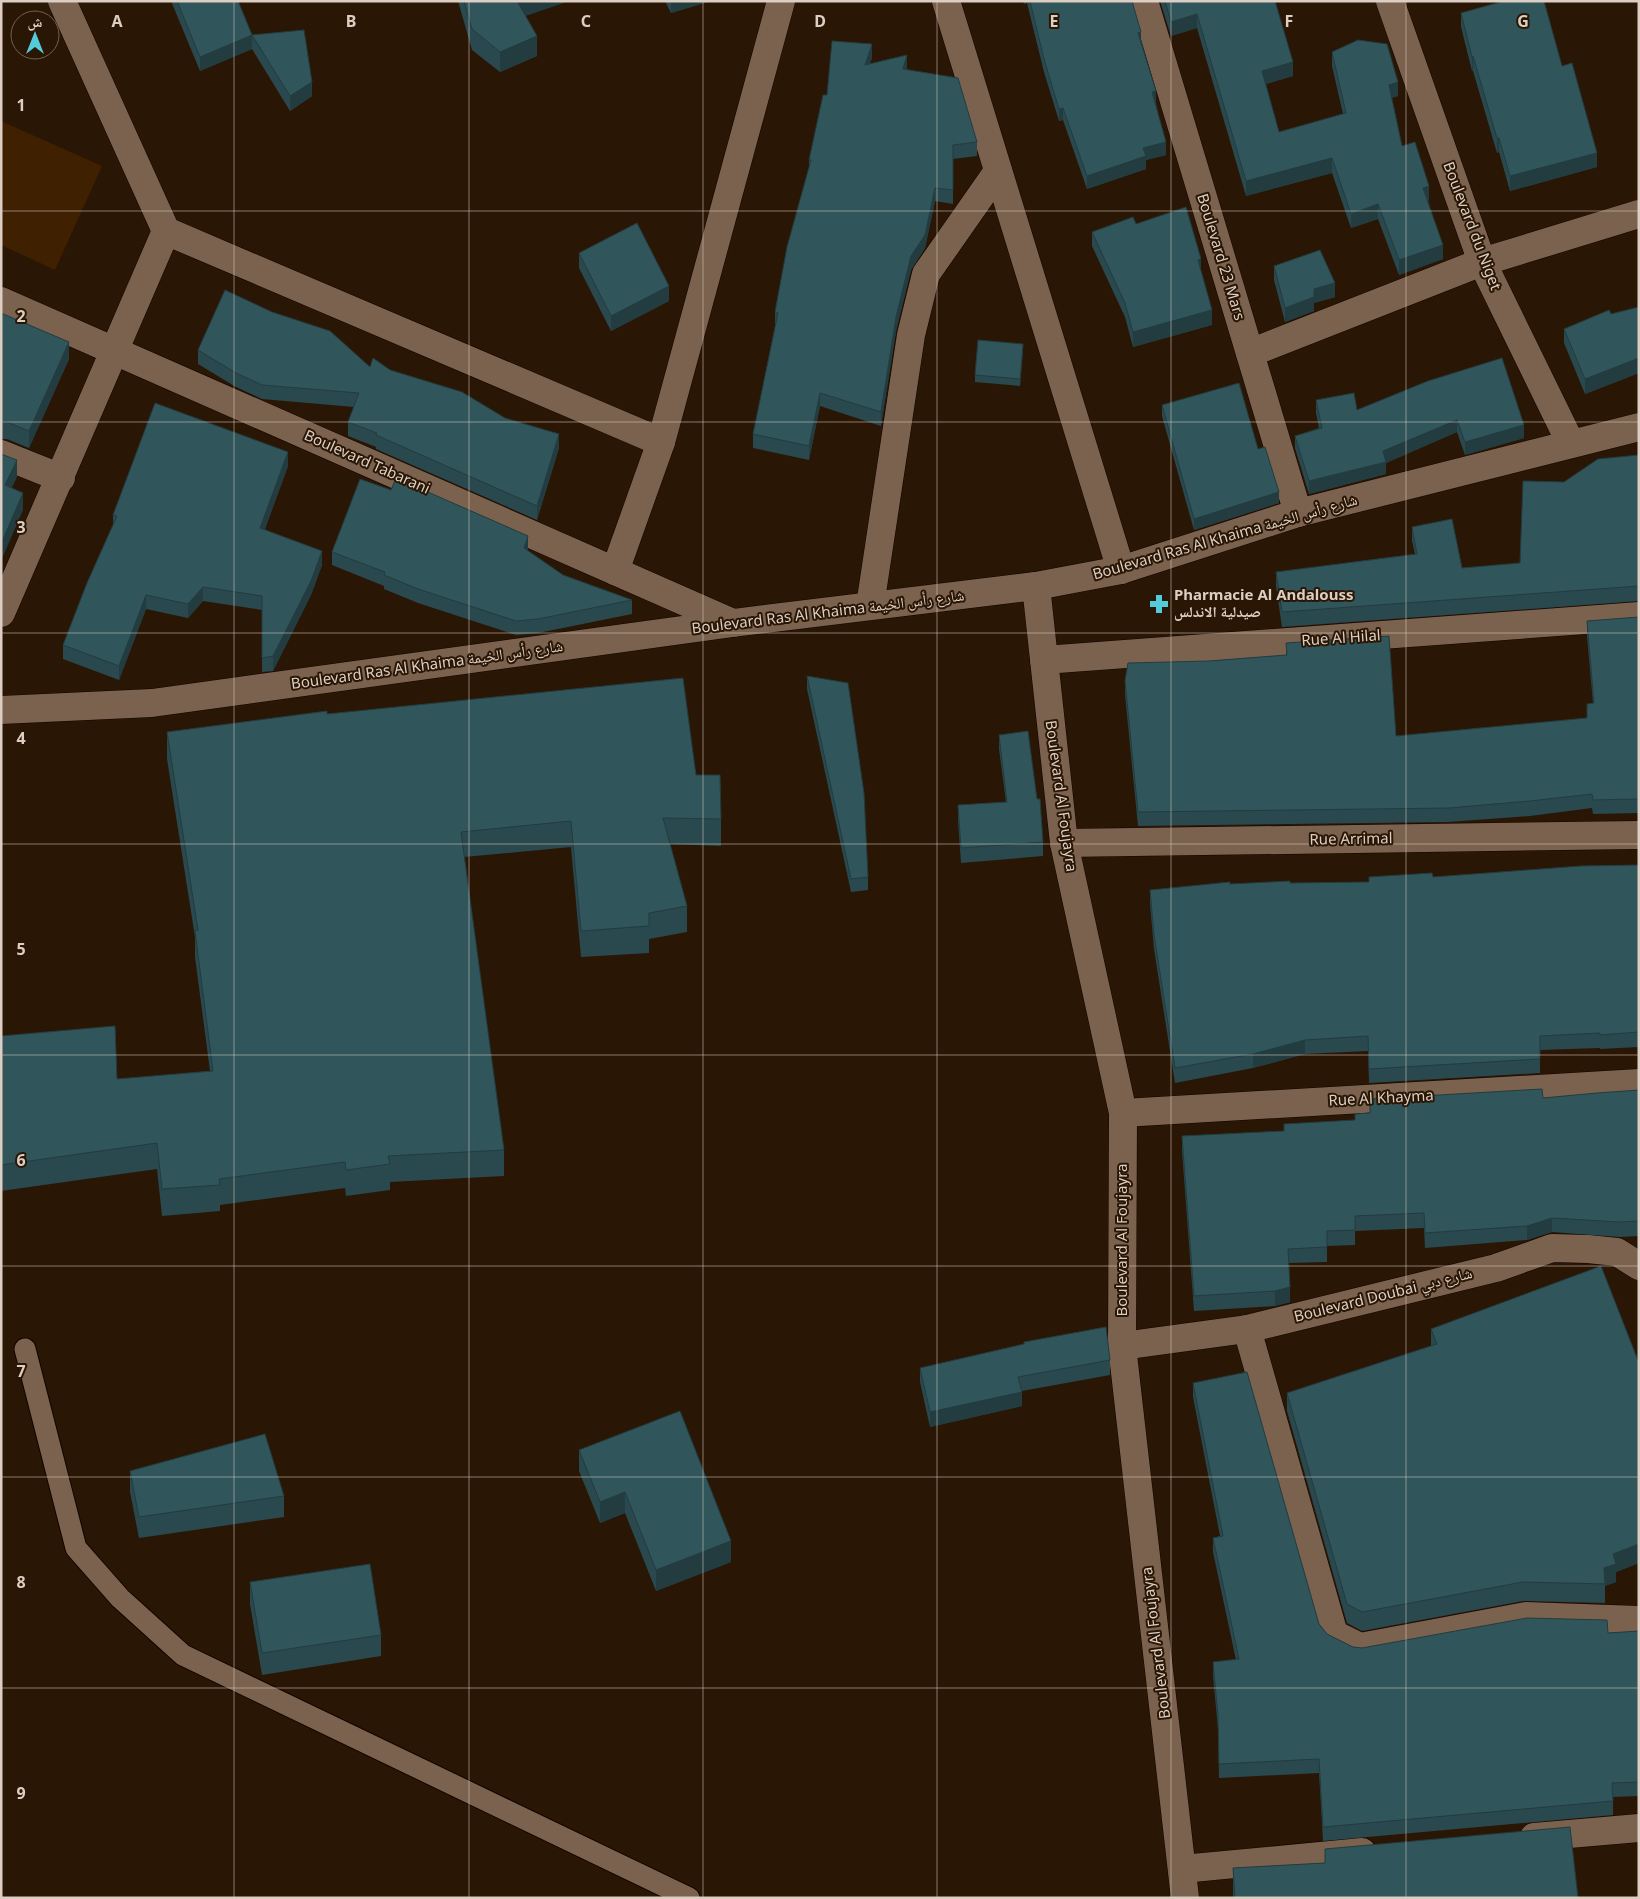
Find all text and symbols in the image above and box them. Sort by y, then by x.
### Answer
north arrow [10,10,60,60]
text: A [111,10,123,32]
text: B [346,10,356,32]
text: C [581,10,591,32]
text: D [814,10,826,32]
text: E [1050,10,1059,32]
text: F [1285,10,1293,32]
text: G [1517,10,1529,32]
text: ش [28,12,43,31]
text: 1 [16,94,26,116]
street label: Boulevard du Niget [1439,159,1507,293]
street label: Boulevard 23 Mars [1193,191,1251,323]
text: 2 [16,305,26,327]
street label: Boulevard Tabarani [301,424,434,498]
street label: Boulevard Ras Al Khaima شارع رأس الخيمة [1090,489,1360,584]
text: 3 [16,516,26,538]
street label: Boulevard Ras Al Khaima شارع رأس الخيمة [690,584,966,639]
place label: Pharmacie Al Andalouss صيدلية الاندلس [1174,584,1353,621]
pharmacy icon: Pharmacie Al Andalouss صيدلية الاندلس [1148,593,1170,615]
street label: Rue Al Hilal [1301,624,1381,650]
street label: Boulevard Ras Al Khaima شارع رأس الخيمة [290,635,564,694]
street label: Boulevard Al Foujayra [1041,719,1083,873]
text: 4 [16,727,26,749]
street label: Rue Arrimal [1309,827,1393,849]
text: 5 [16,938,26,960]
street label: Rue Al Khayma [1328,1084,1434,1110]
text: 6 [16,1149,26,1171]
street label: Boulevard Al Foujayra [1111,1164,1131,1316]
street label: Boulevard Doubai شارع دبي [1292,1262,1475,1329]
text: 7 [16,1360,26,1382]
street label: Boulevard Al Foujayra [1136,1566,1174,1720]
text: 8 [16,1571,26,1593]
text: 9 [16,1782,26,1804]

